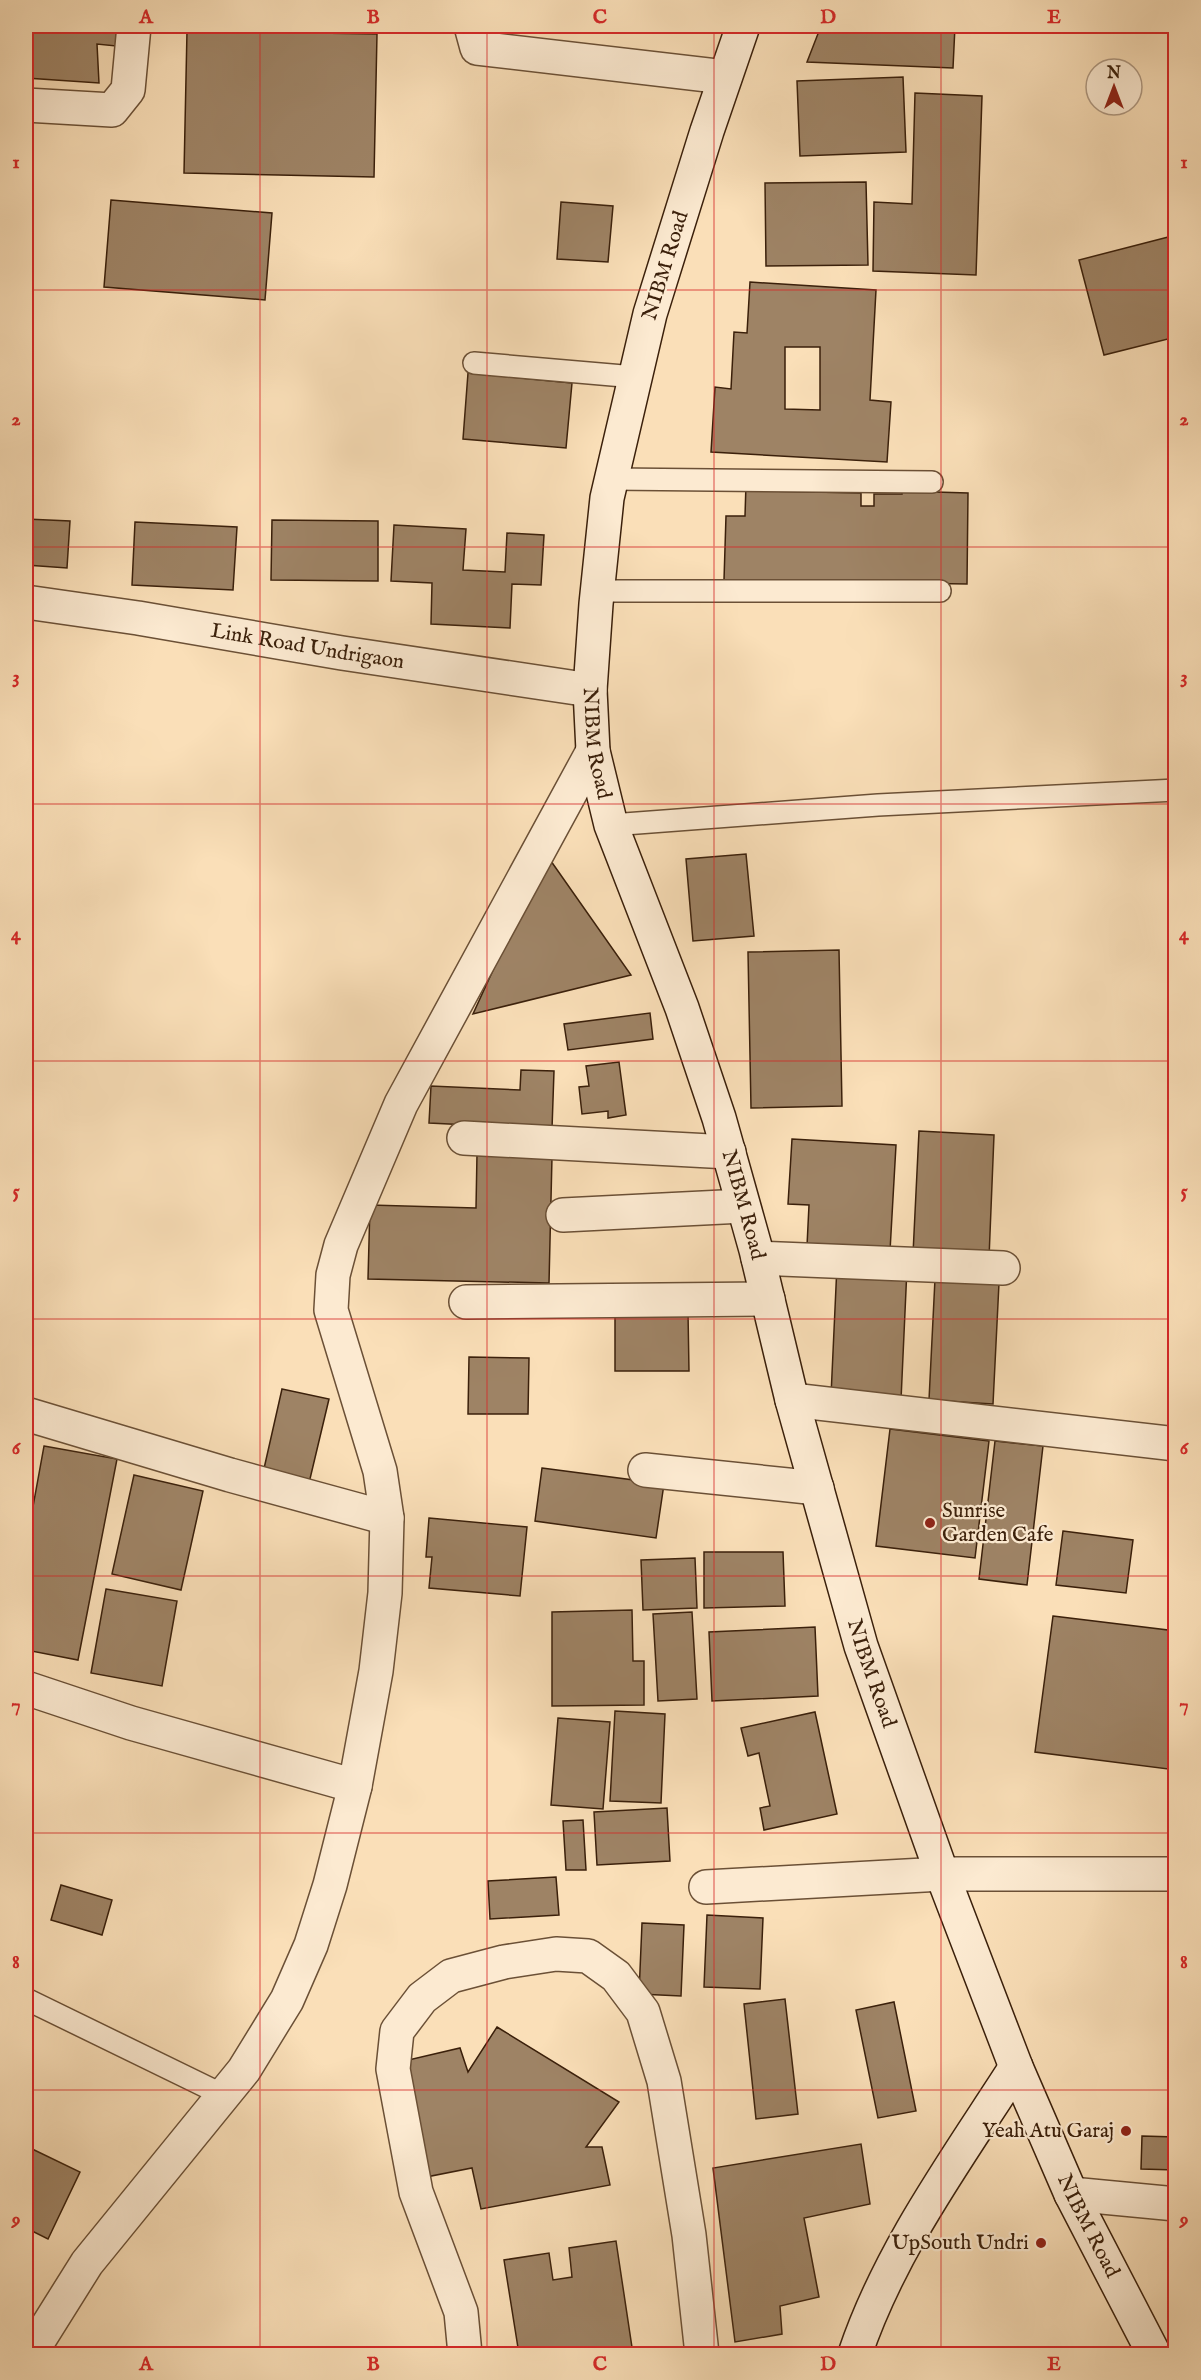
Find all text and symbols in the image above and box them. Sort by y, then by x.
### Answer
text: A [138,5,154,30]
text: B [366,5,380,30]
text: C [593,5,607,30]
text: D [820,5,836,30]
text: E [1047,5,1061,30]
north arrow [1084,57,1144,117]
text: N [1106,64,1121,84]
text: 1 [12,150,20,175]
text: 1 [1180,150,1188,175]
street label: NIBM Road [637,207,696,324]
text: 2 [11,407,21,432]
text: 2 [1179,407,1189,432]
street label: Link Road Undrigaon [209,617,406,676]
text: 3 [12,665,20,690]
text: 3 [1180,665,1188,690]
street label: NIBM Road [576,686,618,803]
text: 4 [11,922,22,947]
text: 4 [1179,922,1190,947]
street label: NIBM Road [715,1147,772,1263]
text: 5 [12,1179,20,1204]
text: 5 [1180,1179,1188,1204]
text: 6 [12,1436,22,1461]
text: 6 [1180,1436,1190,1461]
place label: Sunrise Garden Cafe [942,1498,1054,1549]
marker: Sunrise Garden Cafe [923,1516,937,1530]
street label: NIBM Road [841,1616,903,1732]
text: 7 [11,1693,21,1718]
text: 7 [1179,1693,1189,1718]
text: 8 [12,1950,20,1975]
text: 8 [1180,1950,1188,1975]
place label: Yeah Atu Garaj [982,2118,1114,2145]
marker: Yeah Atu Garaj [1119,2124,1133,2138]
street label: NIBM Road [1051,2170,1126,2283]
text: 9 [11,2207,21,2232]
text: 9 [1179,2207,1189,2232]
place label: UpSouth Undri [892,2230,1029,2257]
marker: UpSouth Undri [1034,2236,1048,2250]
text: A [138,2352,154,2377]
text: B [366,2352,380,2377]
text: C [593,2352,607,2377]
text: D [820,2352,836,2377]
text: E [1047,2352,1061,2377]

